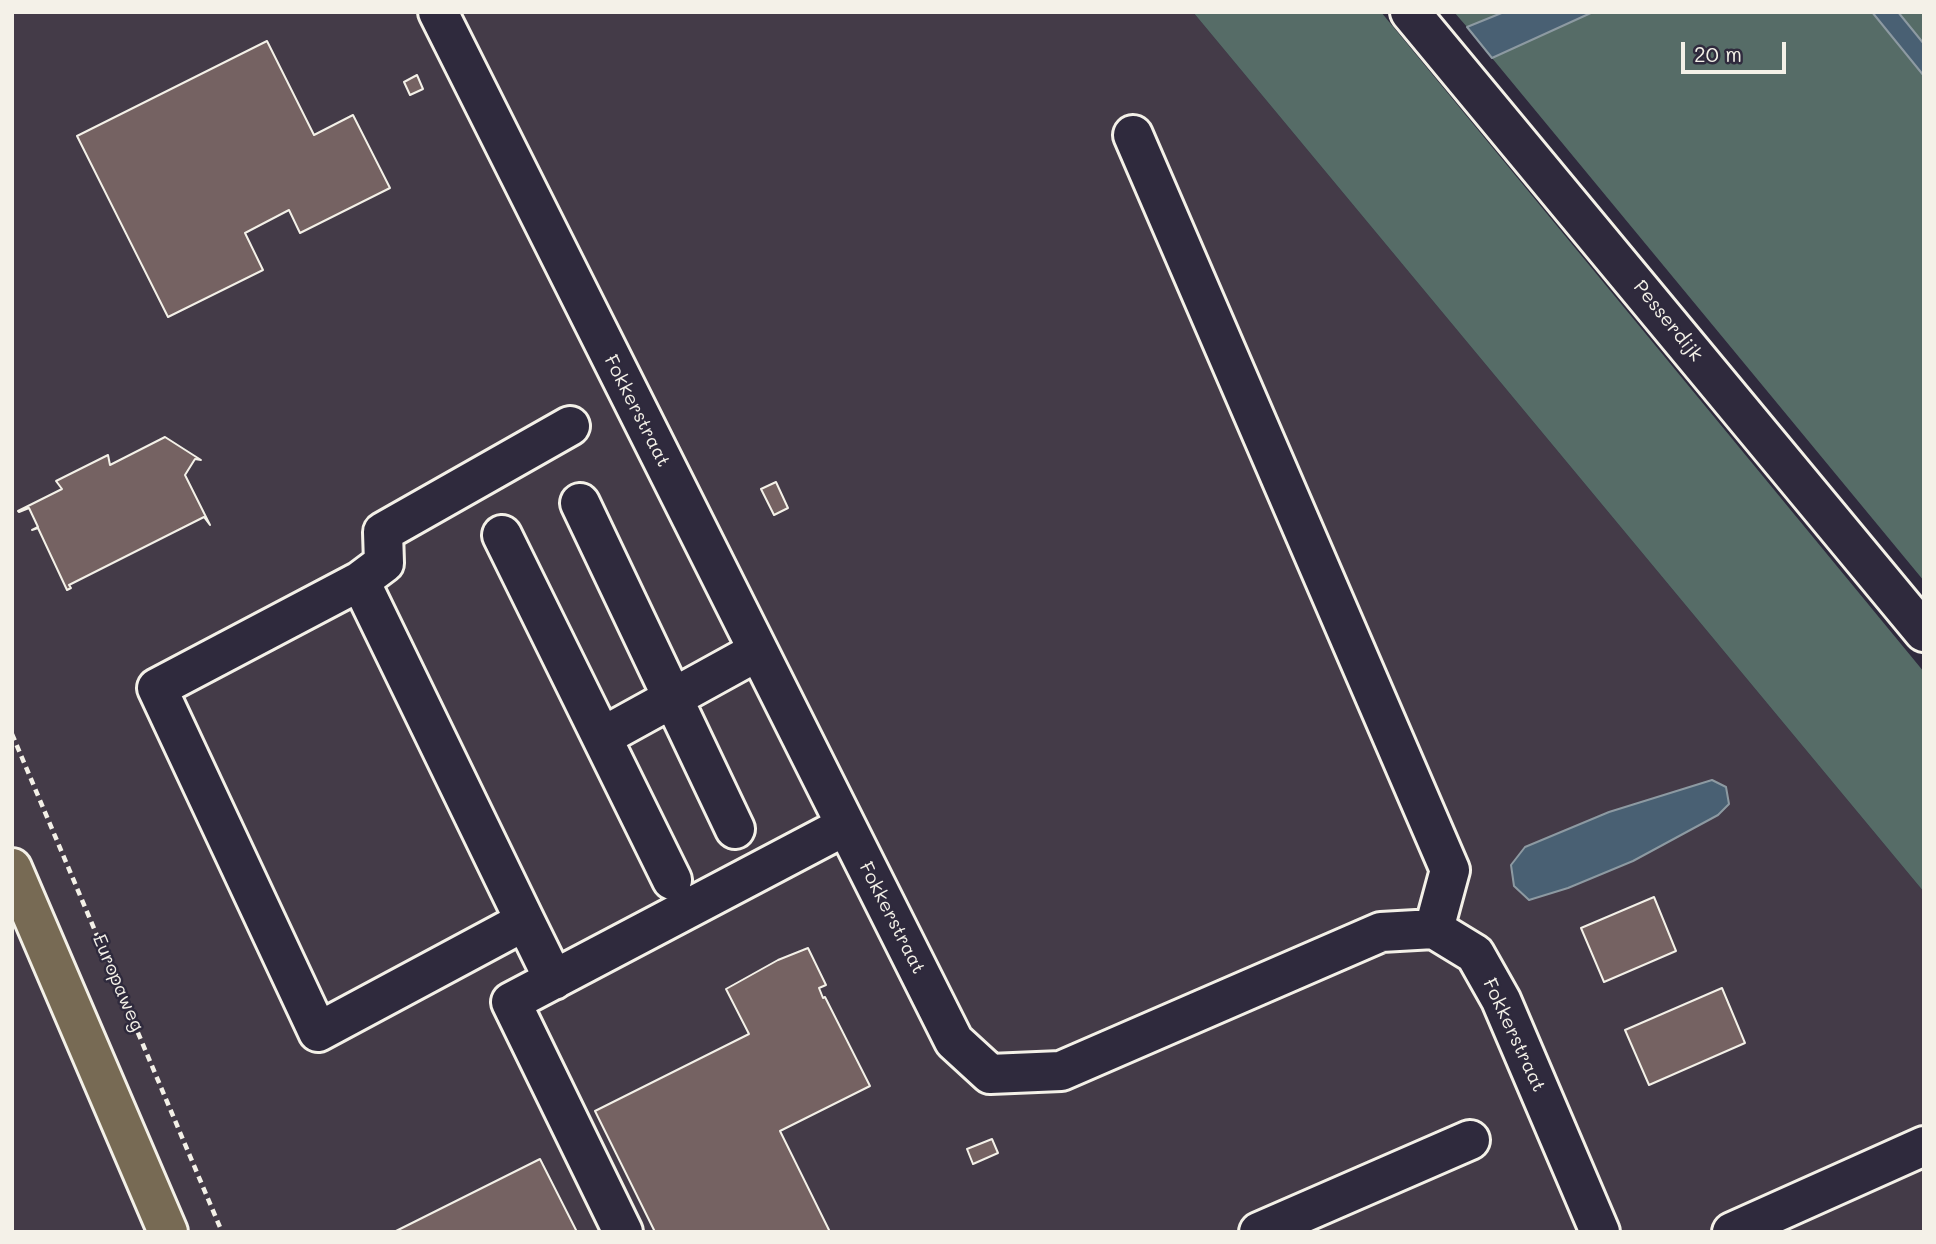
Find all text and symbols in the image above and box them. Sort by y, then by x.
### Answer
scale bar [1684,28,1789,72]
text: 20 m [1694,40,1742,67]
street label: Pesserdijk [1628,276,1708,366]
street label: Fokkerstraat [599,351,675,471]
street label: Fokkerstraat [854,858,930,978]
street label: Europaweg [87,931,149,1035]
street label: Fokkerstraat [1478,975,1550,1095]

